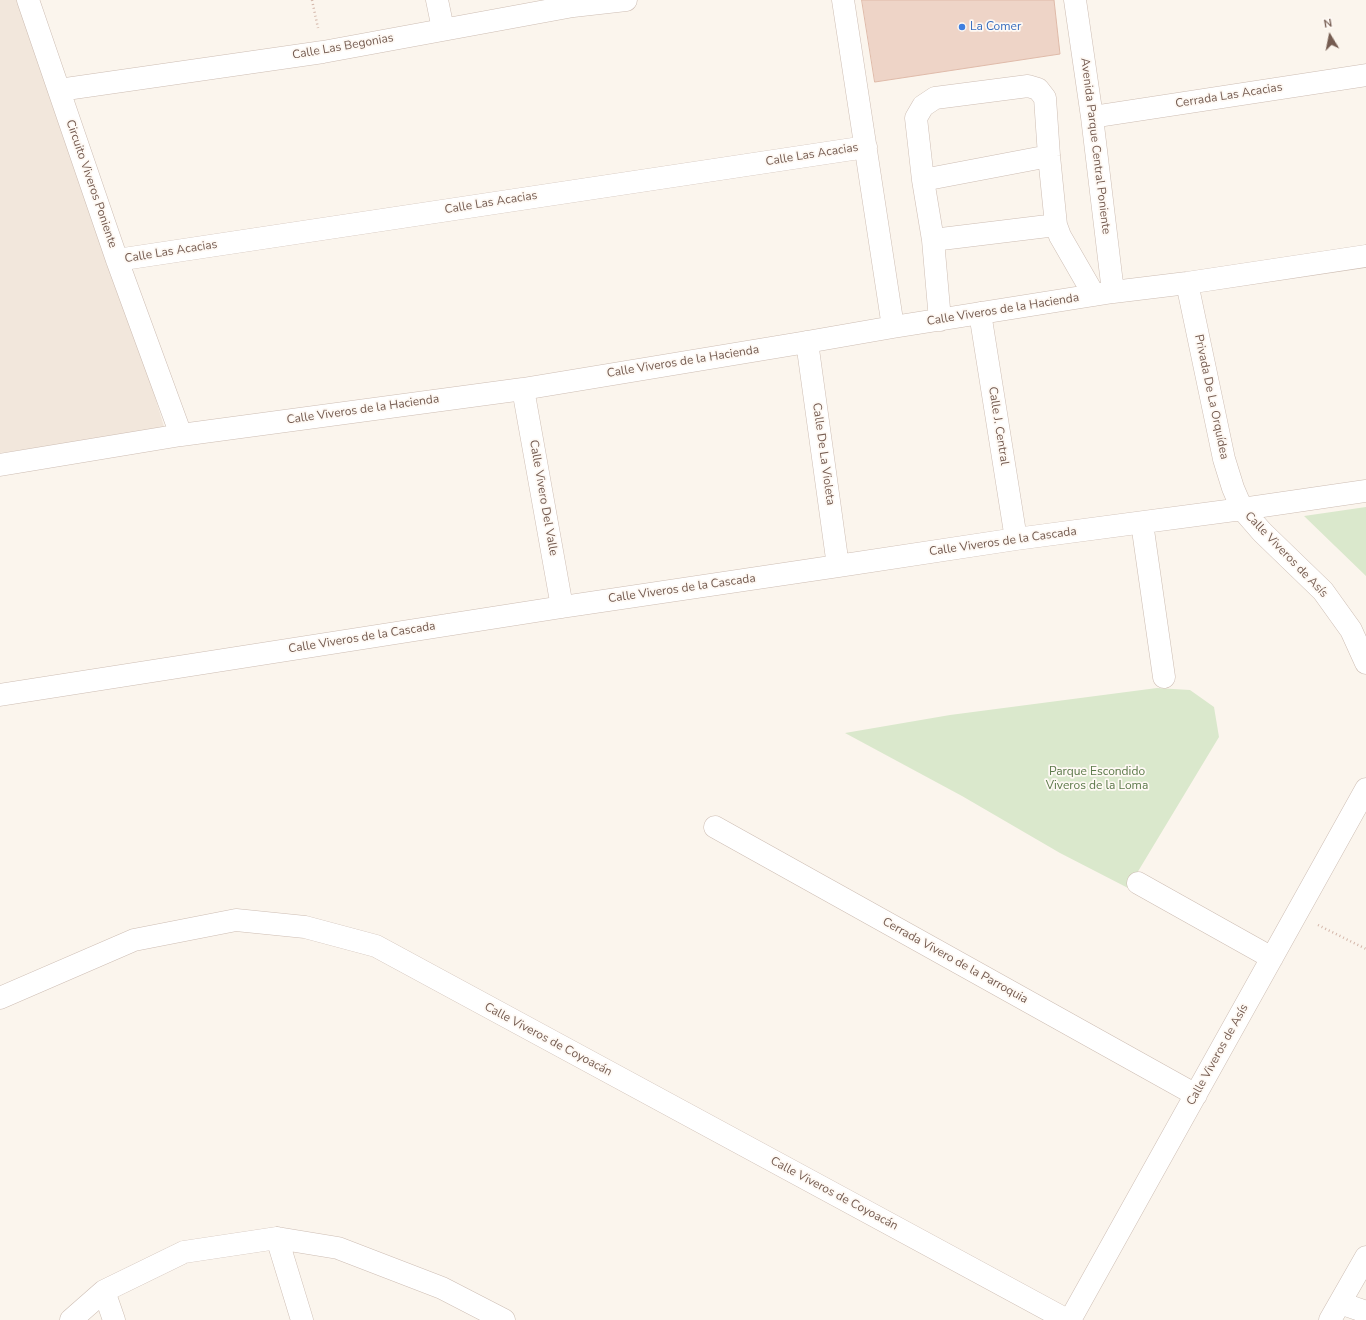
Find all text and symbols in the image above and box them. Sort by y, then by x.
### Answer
north arrow [1310,16,1350,56]
text: N [1322,16,1333,32]
place label: La Comer [970,20,1021,34]
marker: La Comer [957,22,967,32]
street label: Calle Las Begonias [291,31,395,63]
street label: Avenida Parque Central Poniente [1077,57,1113,235]
street label: Cerrada Las Acacias [1174,80,1284,112]
street label: Circuito Viveros Poniente [62,118,120,250]
street label: Calle Las Acacias [765,141,859,169]
street label: Calle Las Acacias [444,189,538,217]
street label: Calle Las Acacias [124,238,218,266]
street label: Calle Viveros de la Hacienda [926,291,1080,329]
street label: Privada De La Orquídea [1191,333,1231,461]
street label: Calle Viveros de la Hacienda [606,343,760,381]
street label: Calle J. Central [985,386,1011,466]
street label: Calle Viveros de la Hacienda [286,392,440,428]
street label: Calle De La Violeta [809,402,837,506]
street label: Calle Vivero Del Valle [526,439,560,557]
street label: Calle Viveros de Asís [1241,509,1331,601]
street label: Calle Viveros de la Cascada [928,525,1078,559]
street label: Calle Viveros de la Cascada [607,572,757,606]
street label: Calle Viveros de la Cascada [287,619,437,657]
park label: Parque Escondido Viveros de la Loma [1046,765,1148,793]
street label: Cerrada Vivero de la Parroquia [880,915,1030,1007]
street label: Calle Viveros de Coyoacán [482,1000,614,1080]
street label: Calle Viveros de Asís [1184,1002,1252,1108]
street label: Calle Viveros de Coyoacán [768,1154,900,1234]

